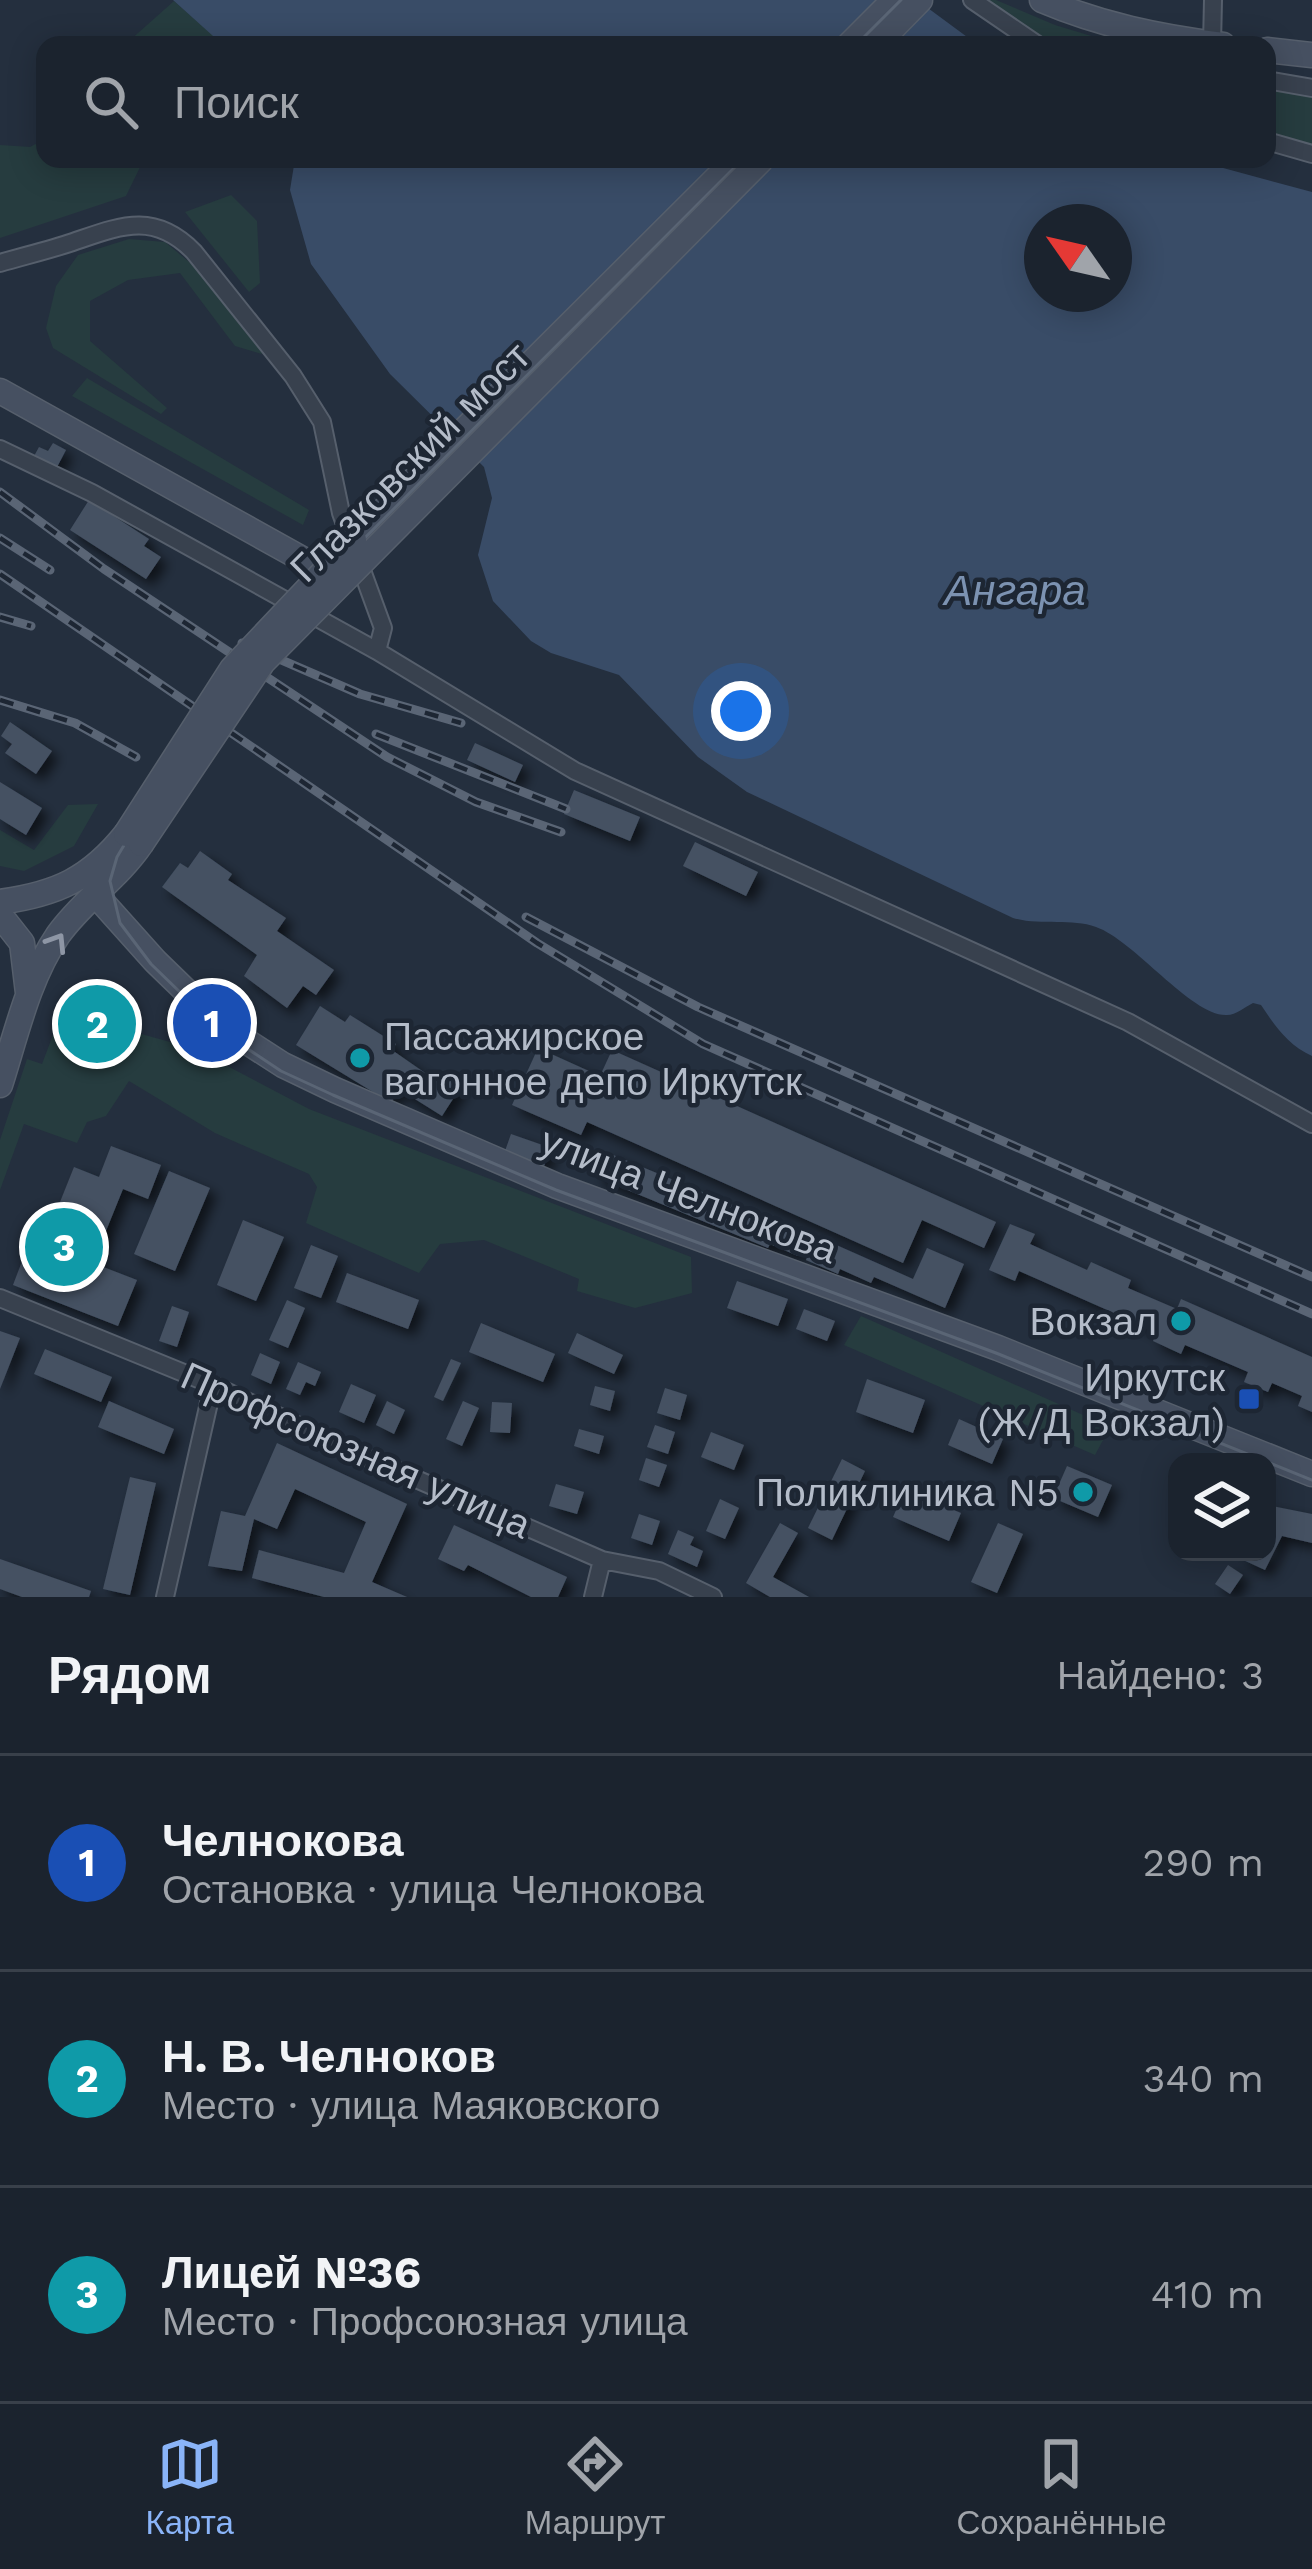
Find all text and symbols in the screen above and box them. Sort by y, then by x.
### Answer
search box [36,36,1276,168]
icon: search [78,69,144,135]
text: Поиск [174,76,299,129]
north arrow [1024,204,1132,312]
street label: Глазковский мост [281,333,539,591]
water label: Ангара [941,566,1086,615]
your location [711,681,771,741]
one-way arrow [43,933,65,955]
pin: 1 [173,978,251,1068]
pin: 2 [58,979,136,1069]
place label: Пассажирское вагонное депо Иркутск [384,1014,803,1104]
marker: Пассажирское вагонное депо Иркутск [347,1045,373,1071]
street label: улица Челнокова [534,1118,844,1272]
pin: 3 [25,1202,103,1292]
place label: Вокзал [1029,1299,1157,1344]
marker: Вокзал [1168,1308,1194,1334]
street label: Профсоюзная улица [175,1353,538,1547]
place label: Иркутск (Ж/Д Вокзал) [977,1355,1226,1445]
marker: Иркутск (Ж/Д Вокзал) [1236,1386,1262,1412]
map controls [1168,1453,1276,1561]
button: layers [1168,1453,1276,1561]
place label: Поликлиника N5 [756,1470,1059,1515]
marker: Поликлиника N5 [1070,1479,1096,1505]
text: Рядом [48,1646,212,1705]
text: Найдено: 3 [1057,1653,1264,1698]
text: Челнокова [162,1814,403,1867]
text: 1 [79,1840,95,1885]
text: 290 m [1142,1840,1264,1885]
text: Остановка · улица Челнокова [162,1867,704,1912]
text: Н. В. Челноков [162,2030,496,2083]
text: 2 [75,2056,99,2101]
text: 340 m [1143,2056,1264,2101]
text: Место · улица Маяковского [162,2083,660,2128]
text: Лицей №36 [162,2246,421,2299]
text: 3 [75,2272,99,2317]
text: 410 m [1151,2272,1264,2317]
text: Место · Профсоюзная улица [162,2299,688,2344]
tab: Карта [145,2431,234,2542]
tab: Маршрут [525,2431,665,2542]
tab: Сохранённые [956,2431,1167,2542]

